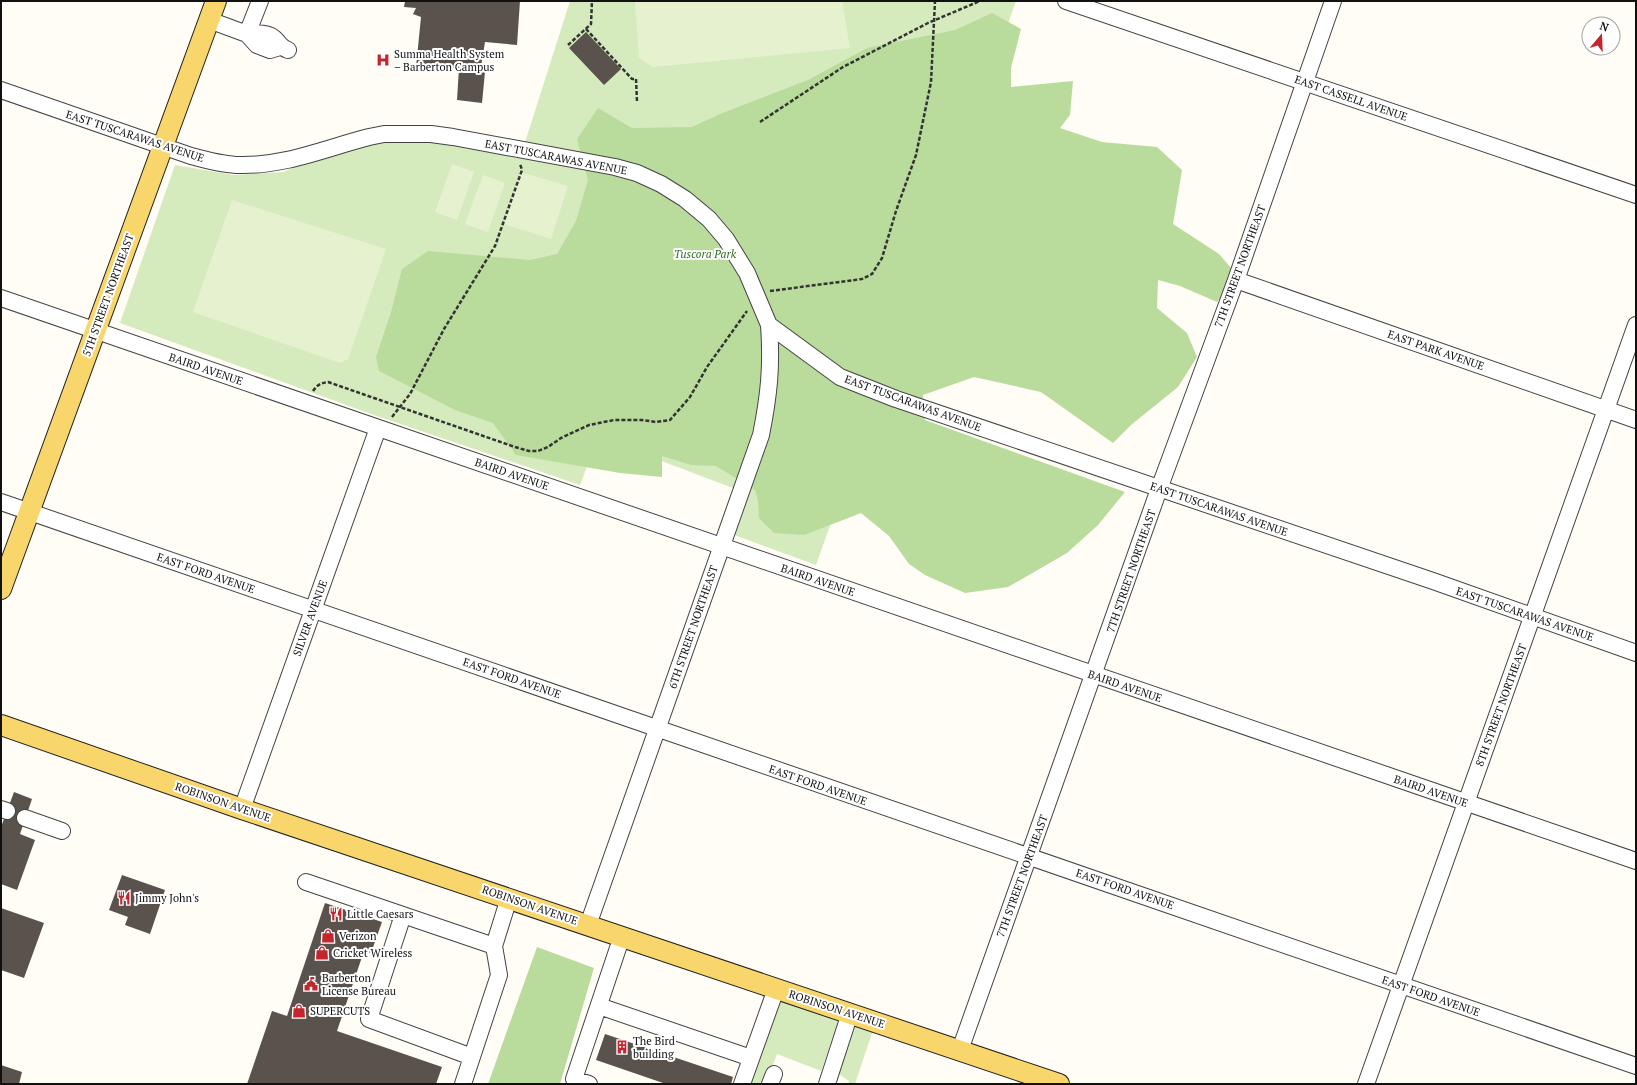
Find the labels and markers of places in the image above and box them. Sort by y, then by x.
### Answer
place label: Summa Health System – Barberton Campus [394,47,505,74]
hospital icon: Summa Health System – Barberton Campus [375,52,391,68]
restaurant icon: Jimmy John's [116,890,132,906]
place label: Jimmy John's [135,891,199,905]
restaurant icon: Little Caesars [328,906,344,922]
place label: Little Caesars [347,907,414,921]
shop icon: Verizon [320,928,336,944]
place label: Verizon [339,929,377,943]
shop icon: Cricket Wireless [314,945,330,961]
place label: Cricket Wireless [333,946,413,960]
place label: Barberton License Bureau [322,971,397,998]
public building icon: Barberton License Bureau [303,976,319,992]
shop icon: SUPERCUTS [291,1003,307,1019]
place label: SUPERCUTS [310,1004,370,1018]
place label: The Bird building [633,1034,675,1061]
building icon: The Bird building [614,1039,630,1055]

